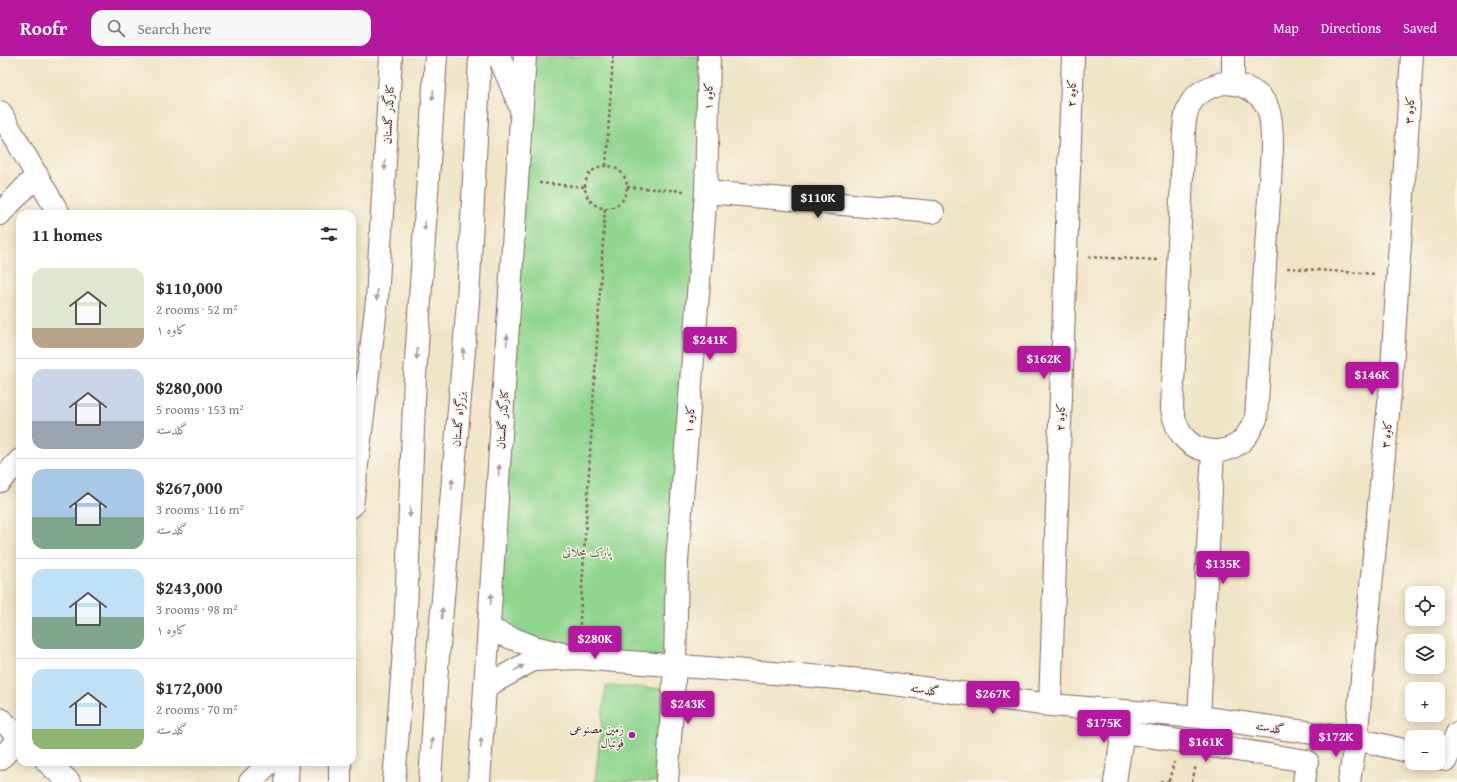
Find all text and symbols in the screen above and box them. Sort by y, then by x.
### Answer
search box [91,10,371,46]
text: Roofr [20,14,67,42]
icon: search [105,17,127,39]
text: Search here [137,18,211,39]
text: Map [1273,18,1299,38]
text: Directions [1321,18,1381,38]
text: Saved [1403,18,1437,38]
street label: کاوه ۲ [1062,79,1080,107]
street label: کاوه ۱ [699,82,717,110]
street label: کنارگذر گلستان [378,84,398,144]
one-way arrow [430,89,437,101]
street label: کاوه ۳ [1400,95,1418,125]
one-way arrow [381,159,388,171]
pin: $110K [790,185,846,219]
text: $110K [800,188,836,207]
one-way arrow [421,219,428,231]
text: 11 homes [32,222,103,247]
icon: filters [318,223,340,245]
text: $110,000 [156,275,222,300]
icon: home [64,284,112,332]
one-way arrow [374,289,381,301]
text: 2 rooms · 52 m² [156,300,238,319]
text: کاوه ۱ [156,320,187,339]
pin: $241K [682,327,738,361]
text: $241K [692,330,728,349]
one-way arrow [504,334,511,346]
pin: $162K [1016,346,1072,380]
one-way arrow [413,348,420,360]
one-way arrow [460,348,467,360]
text: $162K [1026,349,1062,368]
pin: $146K [1344,362,1400,396]
text: $146K [1354,365,1390,384]
text: $280,000 [156,375,222,400]
icon: home [64,385,112,433]
street label: کنارگذر گلستان [491,389,513,449]
street label: بزرگراه گلستان [447,391,469,447]
text: 5 rooms · 153 m² [156,400,244,419]
street label: کاوه ۲ [1051,403,1069,431]
street label: کاوه ۱ [679,404,699,434]
street label: کاوه ۳ [1376,419,1396,449]
text: گلدسته [156,420,187,439]
one-way arrow [496,463,502,476]
text: $267,000 [156,475,222,500]
one-way arrow [449,478,456,490]
icon: home [64,485,112,533]
text: 3 rooms · 116 m² [156,500,244,519]
one-way arrow [406,506,413,518]
text: گلدسته [156,520,187,539]
park label: پارک محلاتی [562,543,612,561]
pin: $135K [1195,551,1251,585]
text: $135K [1205,554,1241,573]
text: $243,000 [156,575,222,600]
icon: home [64,585,112,633]
map controls [1405,586,1445,770]
button: locate [1405,586,1445,626]
one-way arrow [487,593,494,605]
text: 3 rooms · 98 m² [156,600,238,619]
one-way arrow [438,607,445,619]
text: کاوه ۱ [156,620,187,639]
pin: $280K [567,626,623,660]
text: $280K [577,629,613,648]
button: layers [1405,634,1445,674]
one-way arrow [513,665,525,672]
text: $172,000 [156,675,222,700]
street label: گلدسته [909,679,941,699]
pin: $267K [965,681,1021,715]
button: + [1405,682,1445,722]
text: $267K [975,684,1011,703]
icon: home [64,685,112,733]
pin: $243K [660,691,716,725]
text: $243K [670,694,706,713]
text: 2 rooms · 70 m² [156,700,238,719]
pin: $175K [1076,710,1132,744]
text: $175K [1086,713,1122,732]
street label: گلدسته [1254,717,1286,737]
text: گلدسته [156,720,187,739]
place label: زمین مصنوعی فوتبال [570,720,624,751]
pin: $172K [1308,724,1364,758]
text: $172K [1318,727,1354,746]
pin: $161K [1178,729,1234,763]
marker: زمین مصنوعی فوتبال [627,730,637,740]
button: − [1405,730,1445,770]
text: $161K [1188,732,1224,751]
one-way arrow [429,737,436,749]
one-way arrow [478,737,485,749]

